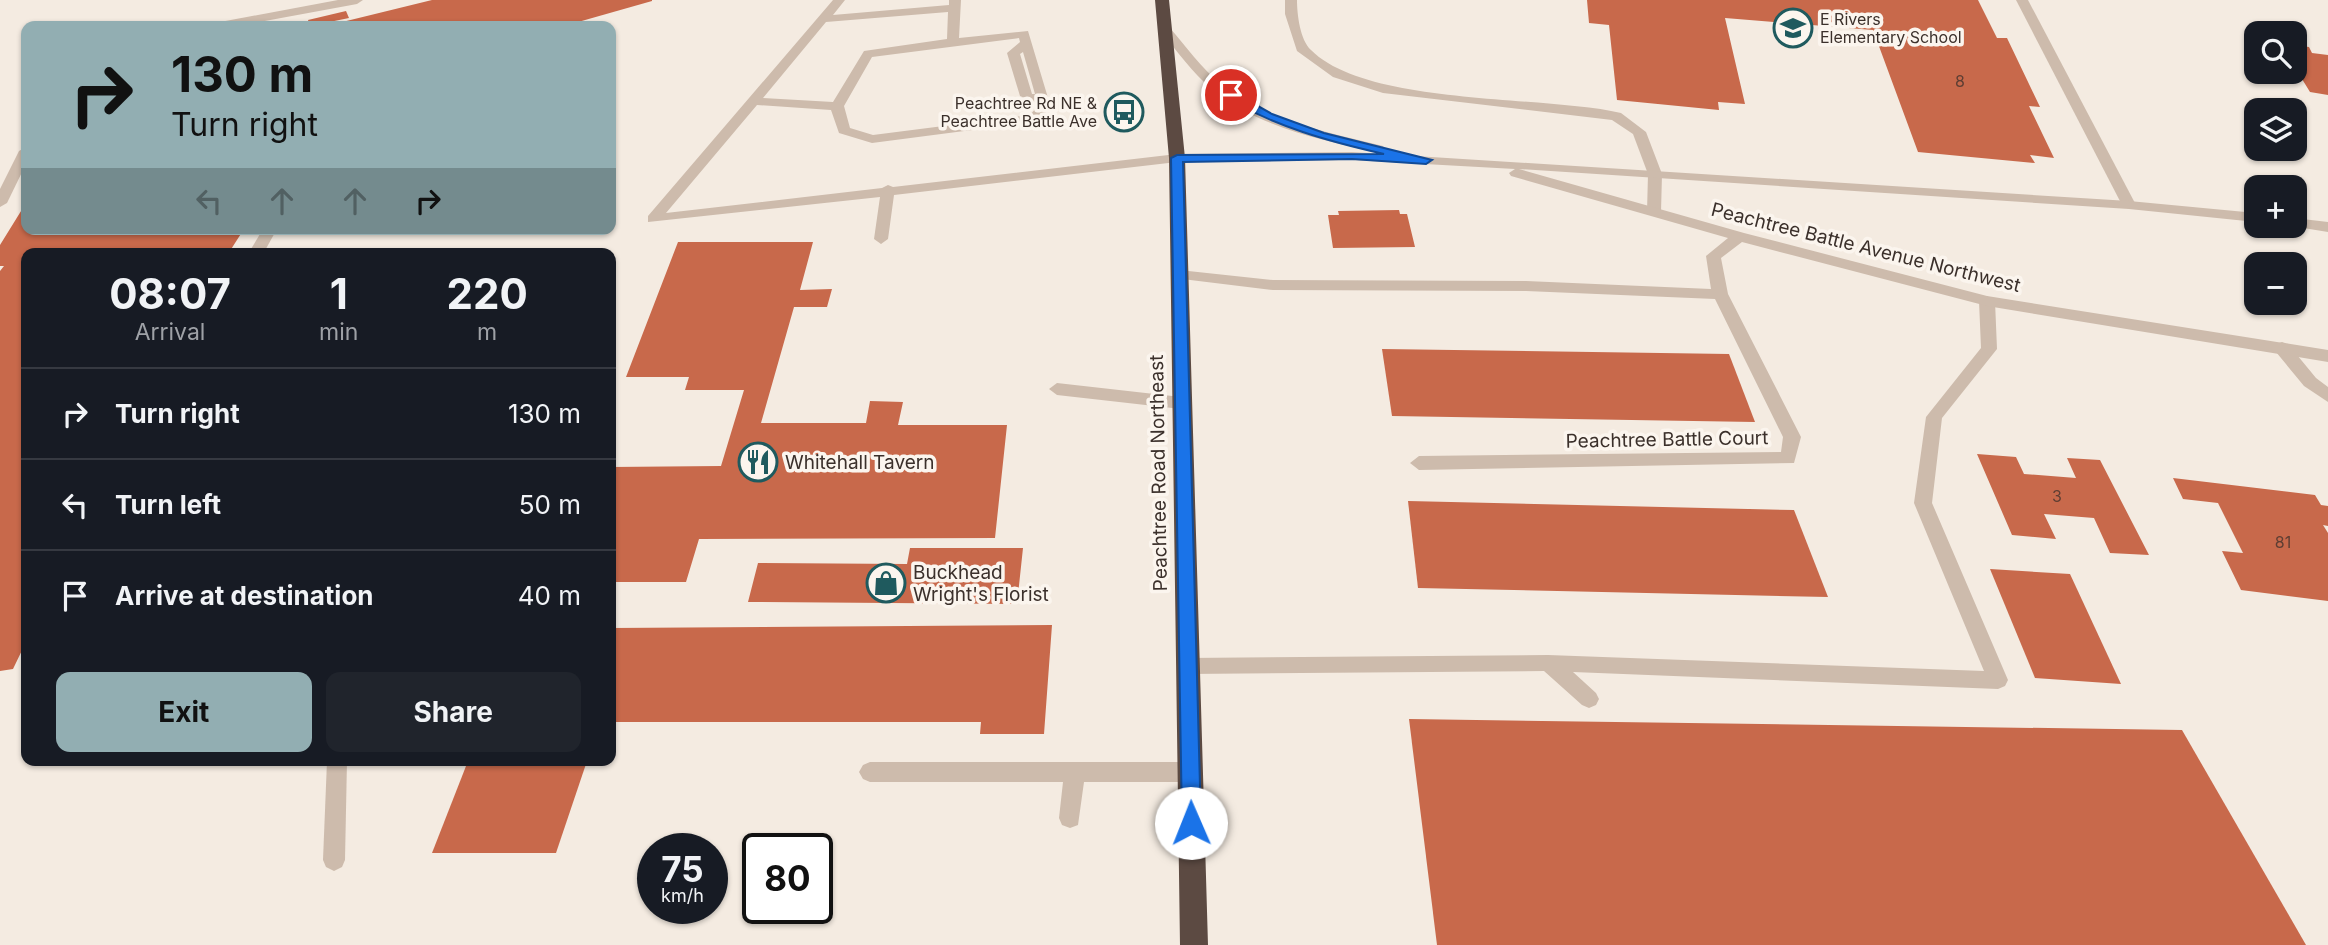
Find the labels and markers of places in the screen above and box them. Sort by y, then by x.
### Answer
school or university icon: E Rivers Elementary School [1772,7,1814,49]
place label: E Rivers Elementary School [1820,9,1962,47]
pin [1201,65,1261,125]
bus stop icon: Peachtree Rd NE & Peachtree Battle Ave [1103,91,1145,133]
place label: Peachtree Rd NE & Peachtree Battle Ave [940,93,1098,131]
restaurant icon: Whitehall Tavern [737,441,779,483]
place label: Whitehall Tavern [785,451,934,474]
place label: Buckhead Wright's Florist [913,561,1049,606]
shop icon: Buckhead Wright's Florist [865,562,907,604]

